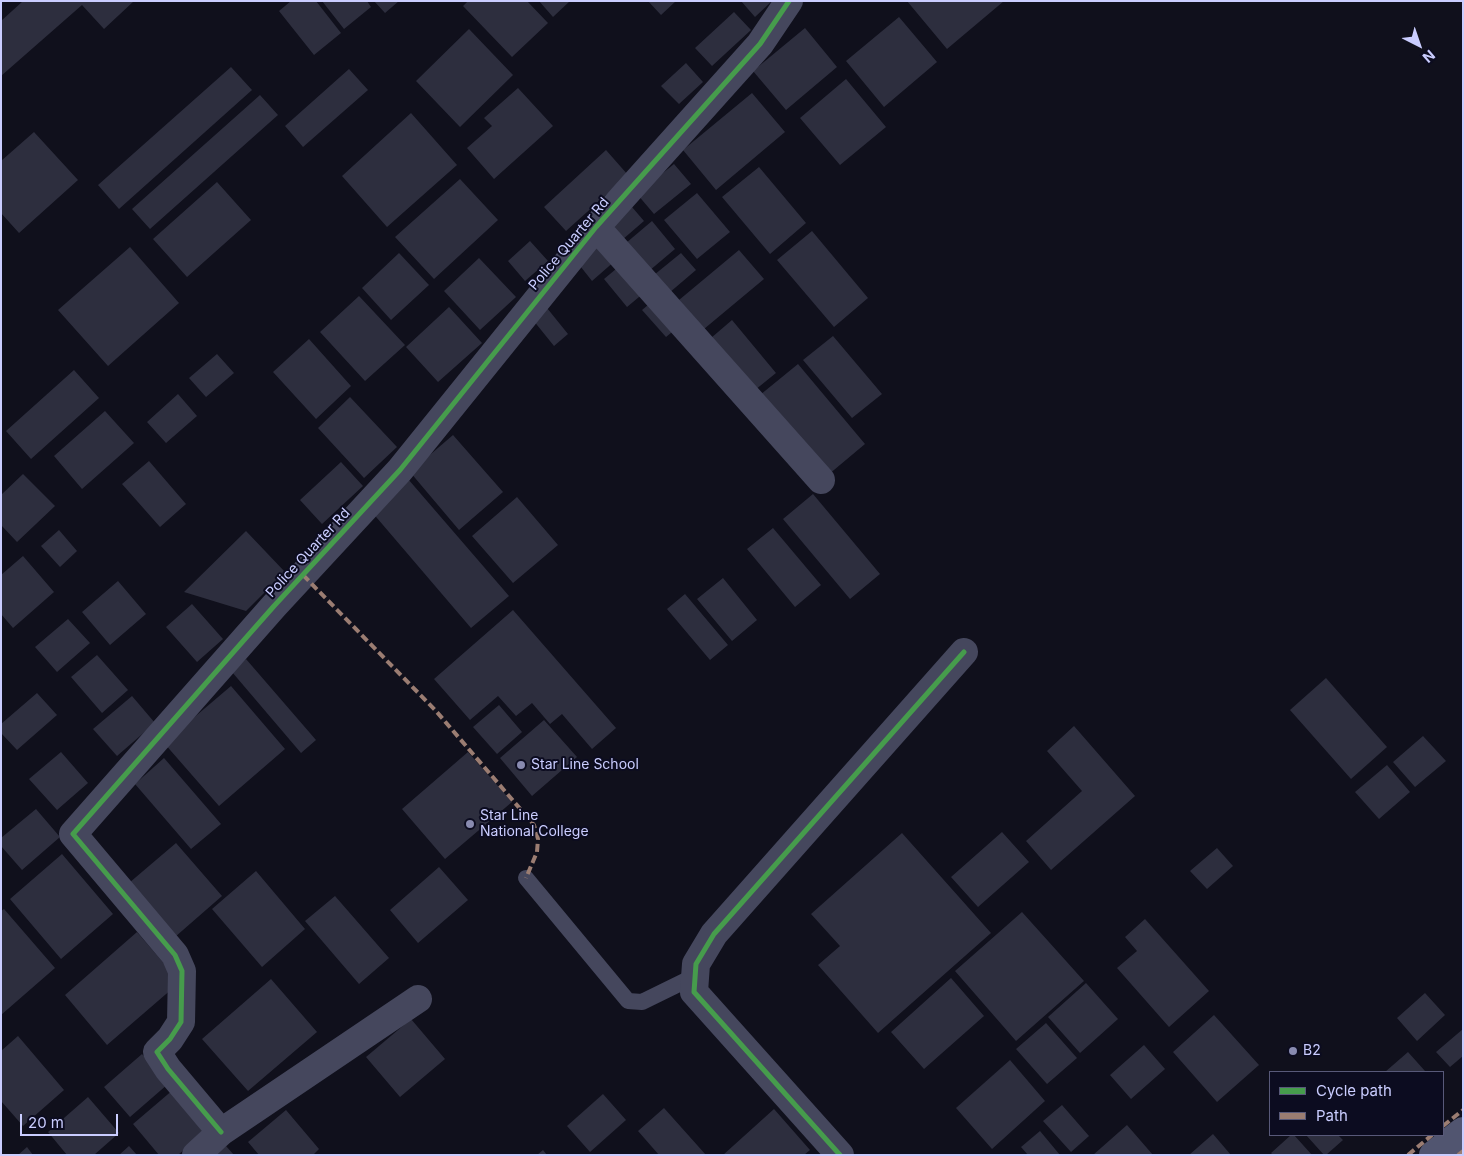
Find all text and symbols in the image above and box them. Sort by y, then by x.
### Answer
north arrow [1394,20,1444,70]
text: N [1420,47,1439,67]
street label: Police Quarter Rd [525,194,613,294]
street label: Police Quarter Rd [262,505,354,601]
place label: Star Line School [531,757,639,773]
marker: Star Line School [515,759,527,771]
place label: Star Line National College [480,808,589,840]
marker: Star Line National College [464,818,476,830]
place label: B2 [1303,1043,1321,1059]
marker: B2 [1287,1045,1299,1057]
legend [1269,1071,1444,1136]
text: Cycle path [1316,1081,1392,1100]
scale bar [22,1104,120,1136]
text: Path [1316,1106,1348,1125]
text: 20 m [28,1113,64,1132]

